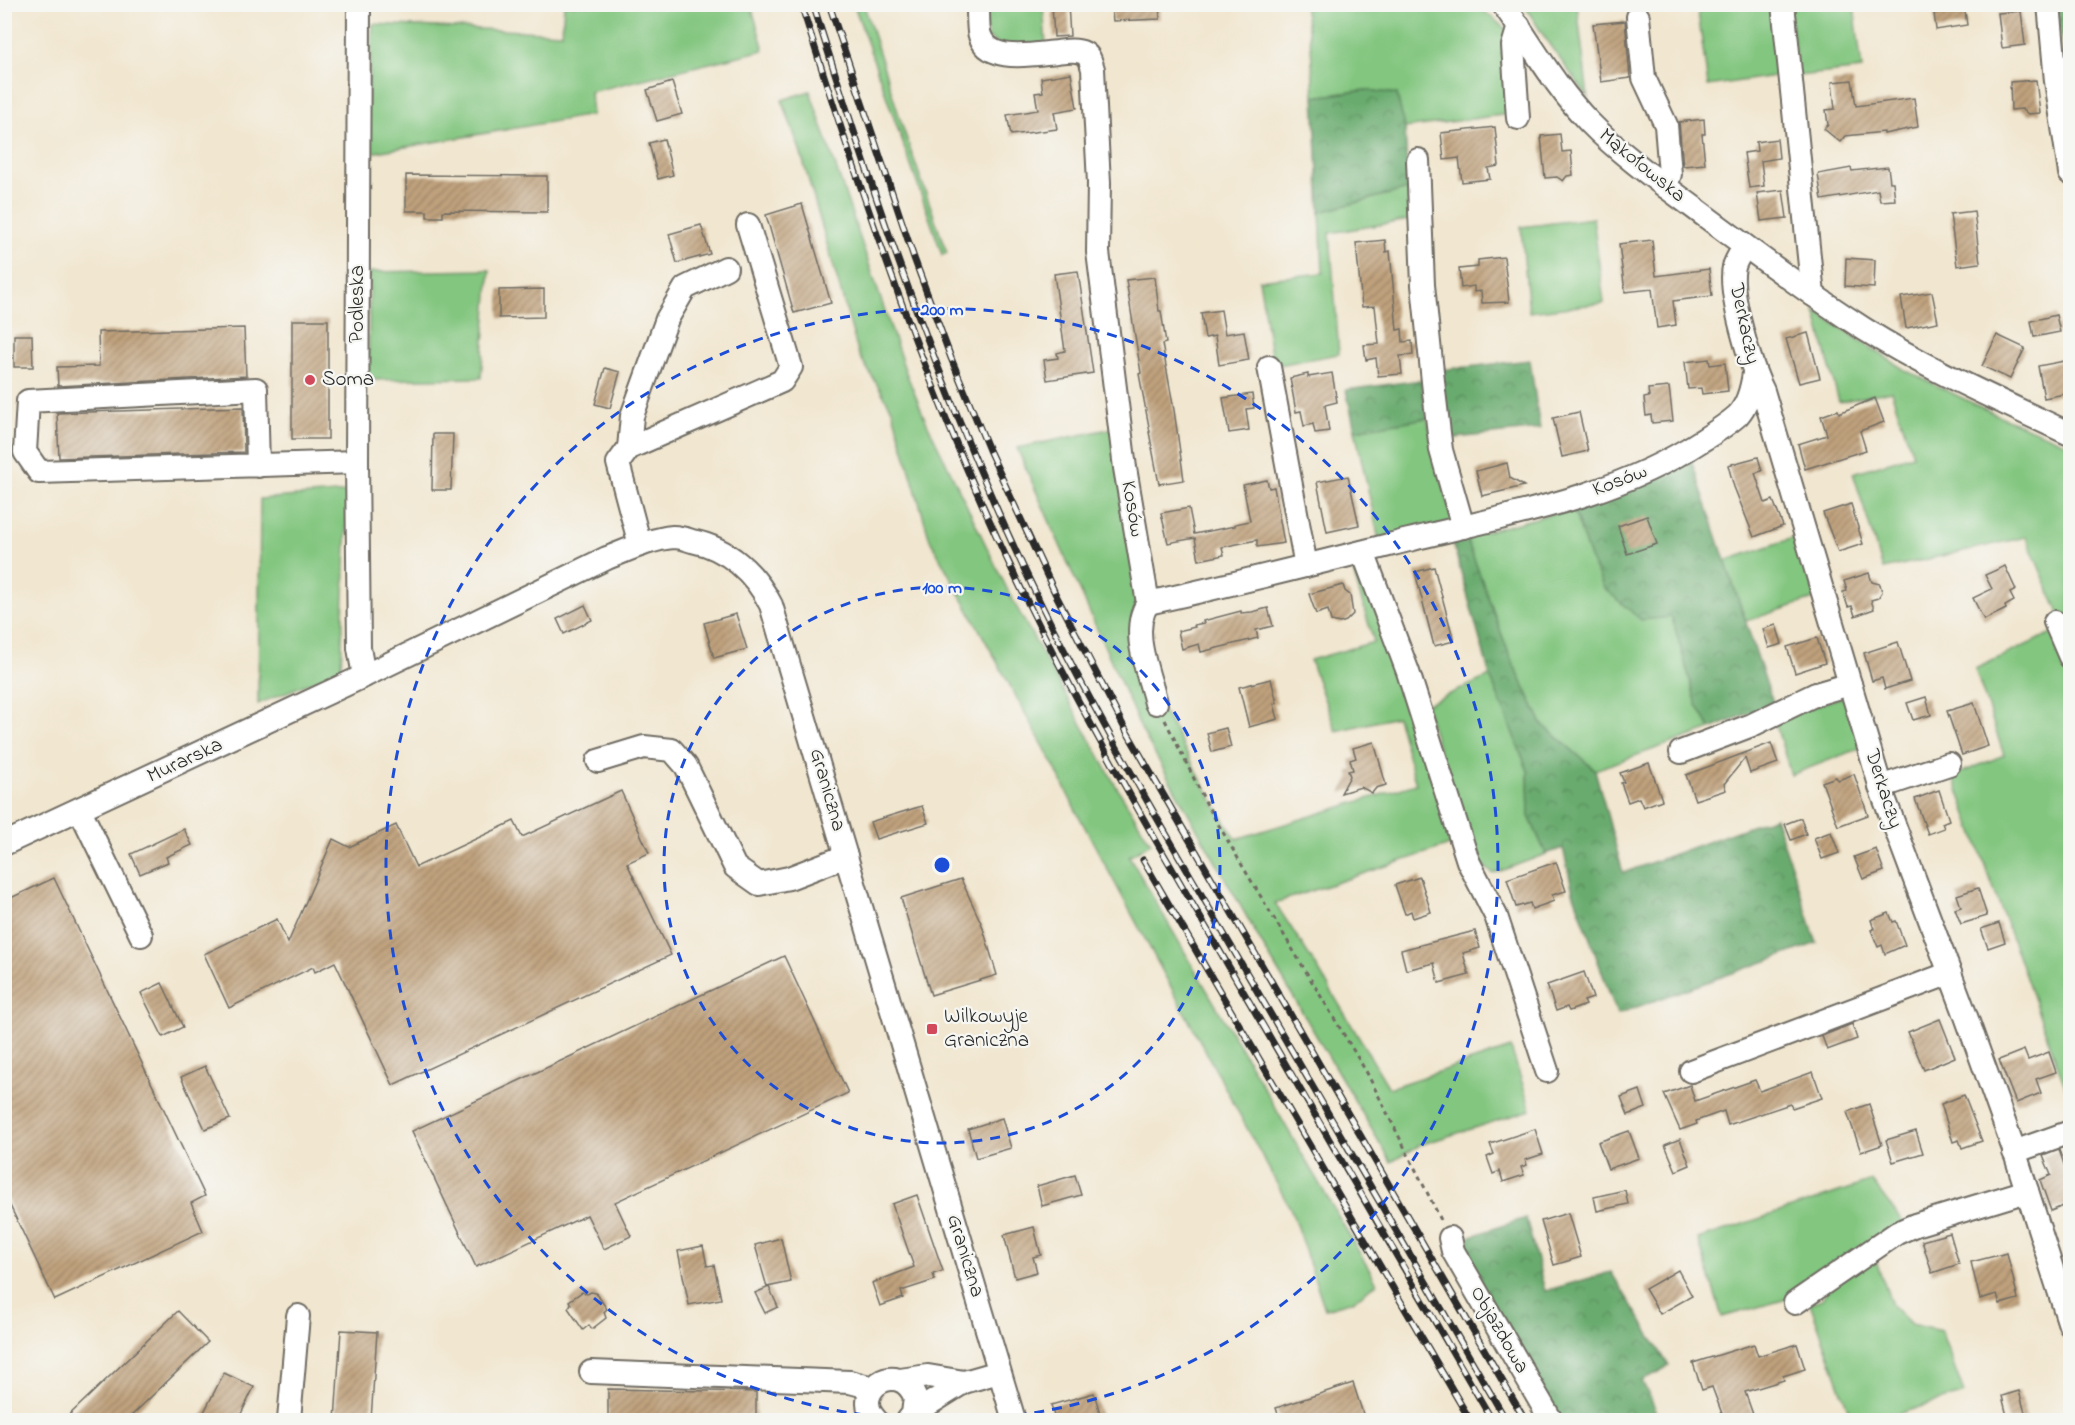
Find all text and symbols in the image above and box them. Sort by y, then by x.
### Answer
street label: Mąkołowska [1592,122,1692,210]
street label: Podleska [343,265,373,343]
street label: Derkaczy [1719,280,1767,367]
text: 200 m [920,298,964,324]
place label: Soma [322,365,374,395]
marker: Soma [303,373,317,387]
street label: Kosów [1588,457,1652,505]
street label: Kosów [1112,479,1152,539]
text: 100 m [922,576,962,602]
street label: Murarska [142,730,228,792]
street label: Graniczna [801,745,853,835]
street label: Derkaczy [1854,745,1910,833]
centre of rings [932,855,952,875]
place label: Wilkowyje Graniczna [944,1002,1029,1056]
marker: Wilkowyje Graniczna [925,1022,939,1036]
street label: Graniczna [938,1211,992,1301]
street label: Objazdowa [1462,1281,1536,1379]

